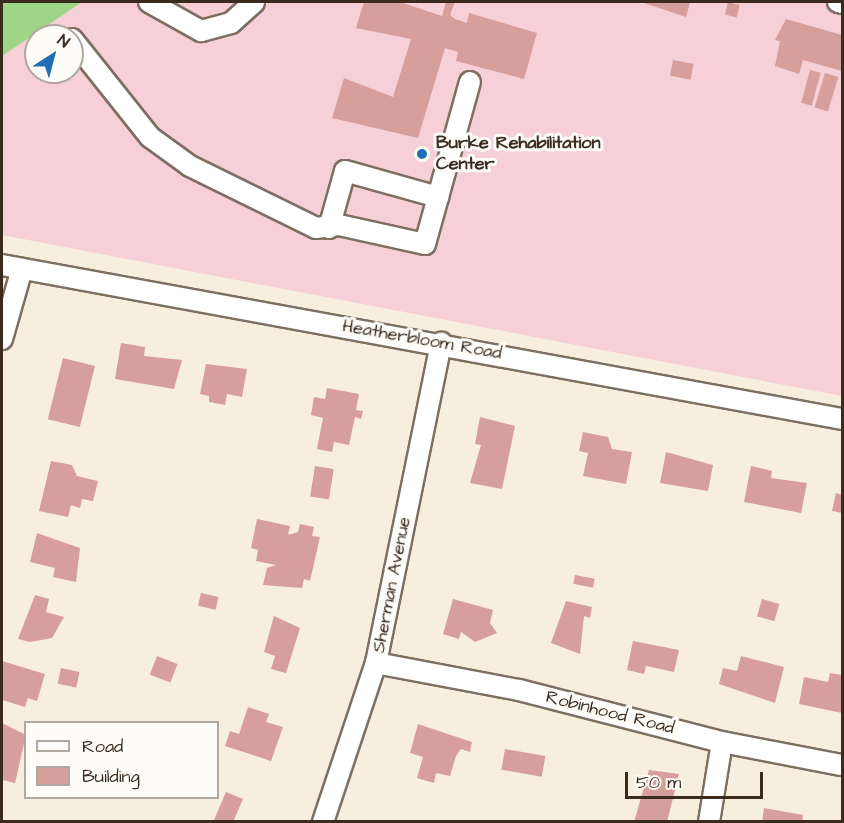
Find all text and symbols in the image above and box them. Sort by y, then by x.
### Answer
north arrow [24,24,84,84]
text: N [53,29,74,53]
place label: Burke Rehabilitation Center [436,133,600,176]
marker: Burke Rehabilitation Center [413,145,431,163]
street label: Heatherbloom Road [341,315,503,365]
street label: Sherman Avenue [368,515,416,655]
street label: Robinhood Road [543,687,677,739]
legend [24,721,219,799]
text: Road [82,734,123,759]
scale bar [628,760,766,798]
text: Building [82,764,140,789]
text: 50 m [636,770,681,795]

